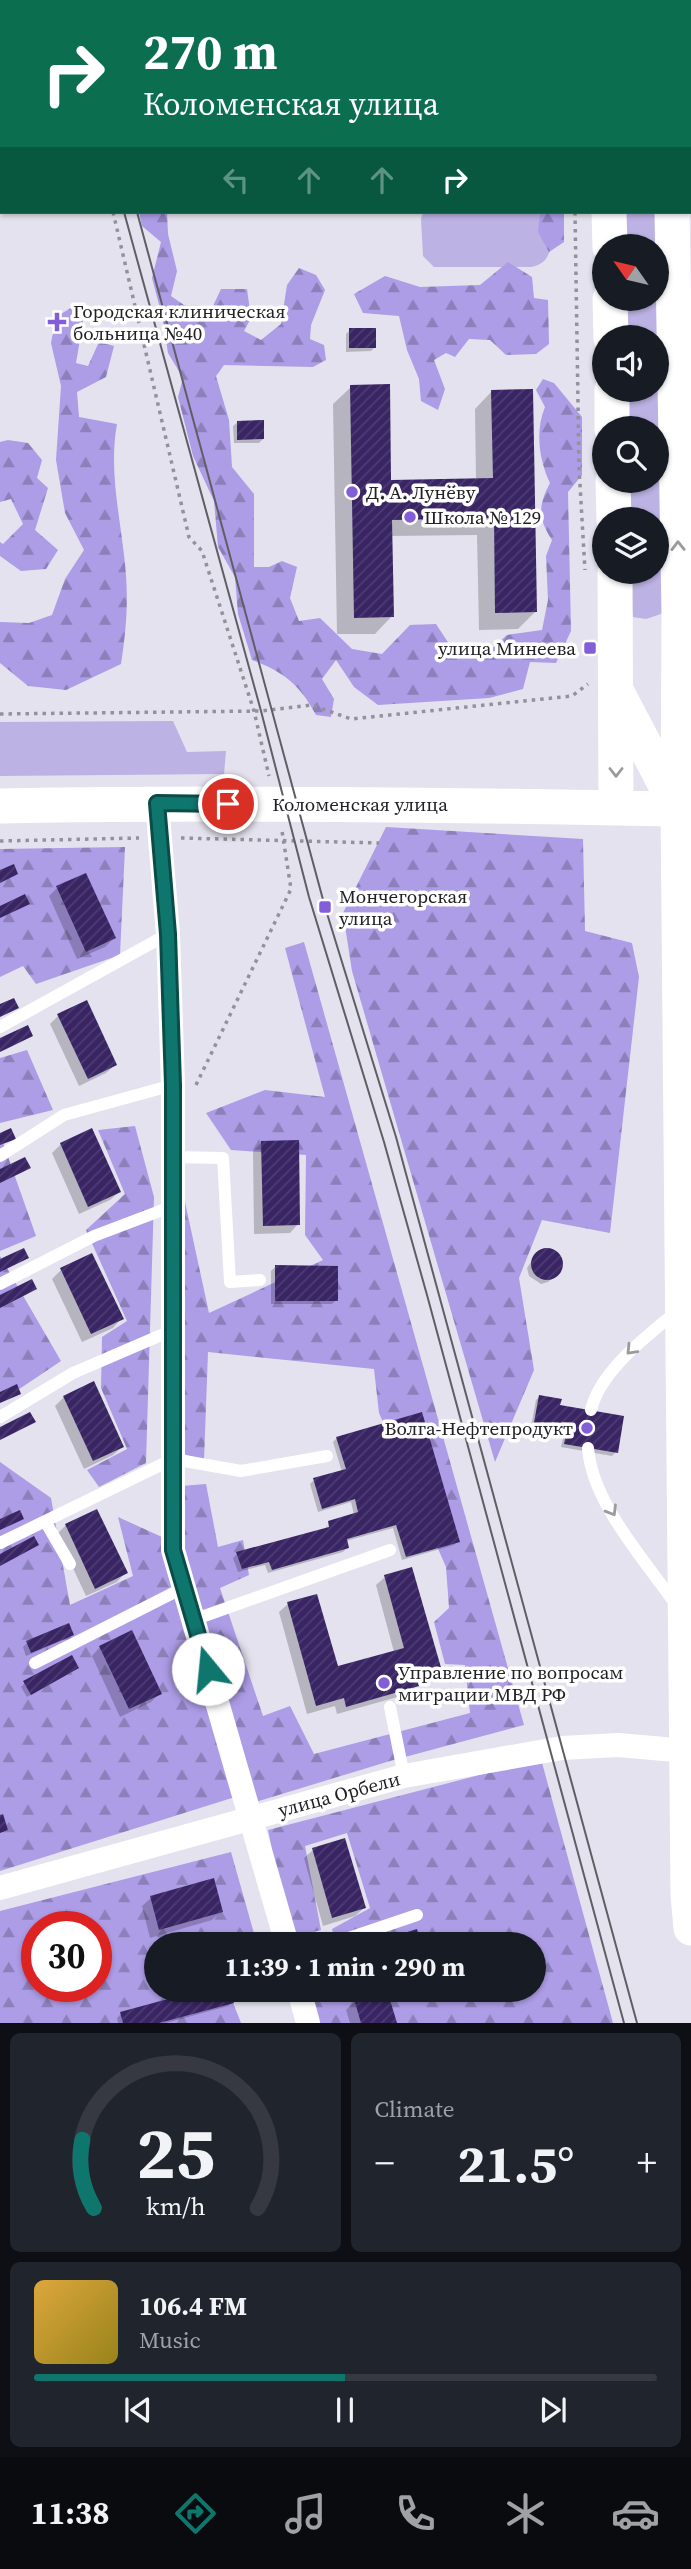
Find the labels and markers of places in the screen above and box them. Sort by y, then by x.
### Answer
place label: Городская клиническая больница №40 [73,298,286,346]
marker: Городская клиническая больница №40 [47,312,67,332]
place label: Д. А. Лунёву [366,479,476,505]
marker: Д. А. Лунёву [344,484,360,500]
place label: Школа № 129 [424,504,541,530]
marker: Школа № 129 [402,509,418,525]
place label: улица Минеева [438,635,576,661]
marker: улица Минеева [582,640,598,656]
pin [198,774,258,834]
place label: Мончегорская улица [339,883,467,931]
marker: Мончегорская улица [317,899,333,915]
place label: Волга-Нефтепродукт [384,1415,573,1441]
marker: Волга-Нефтепродукт [579,1420,595,1436]
place label: Управление по вопросам миграции МВД РФ [398,1659,623,1707]
marker: Управление по вопросам миграции МВД РФ [376,1675,392,1691]

